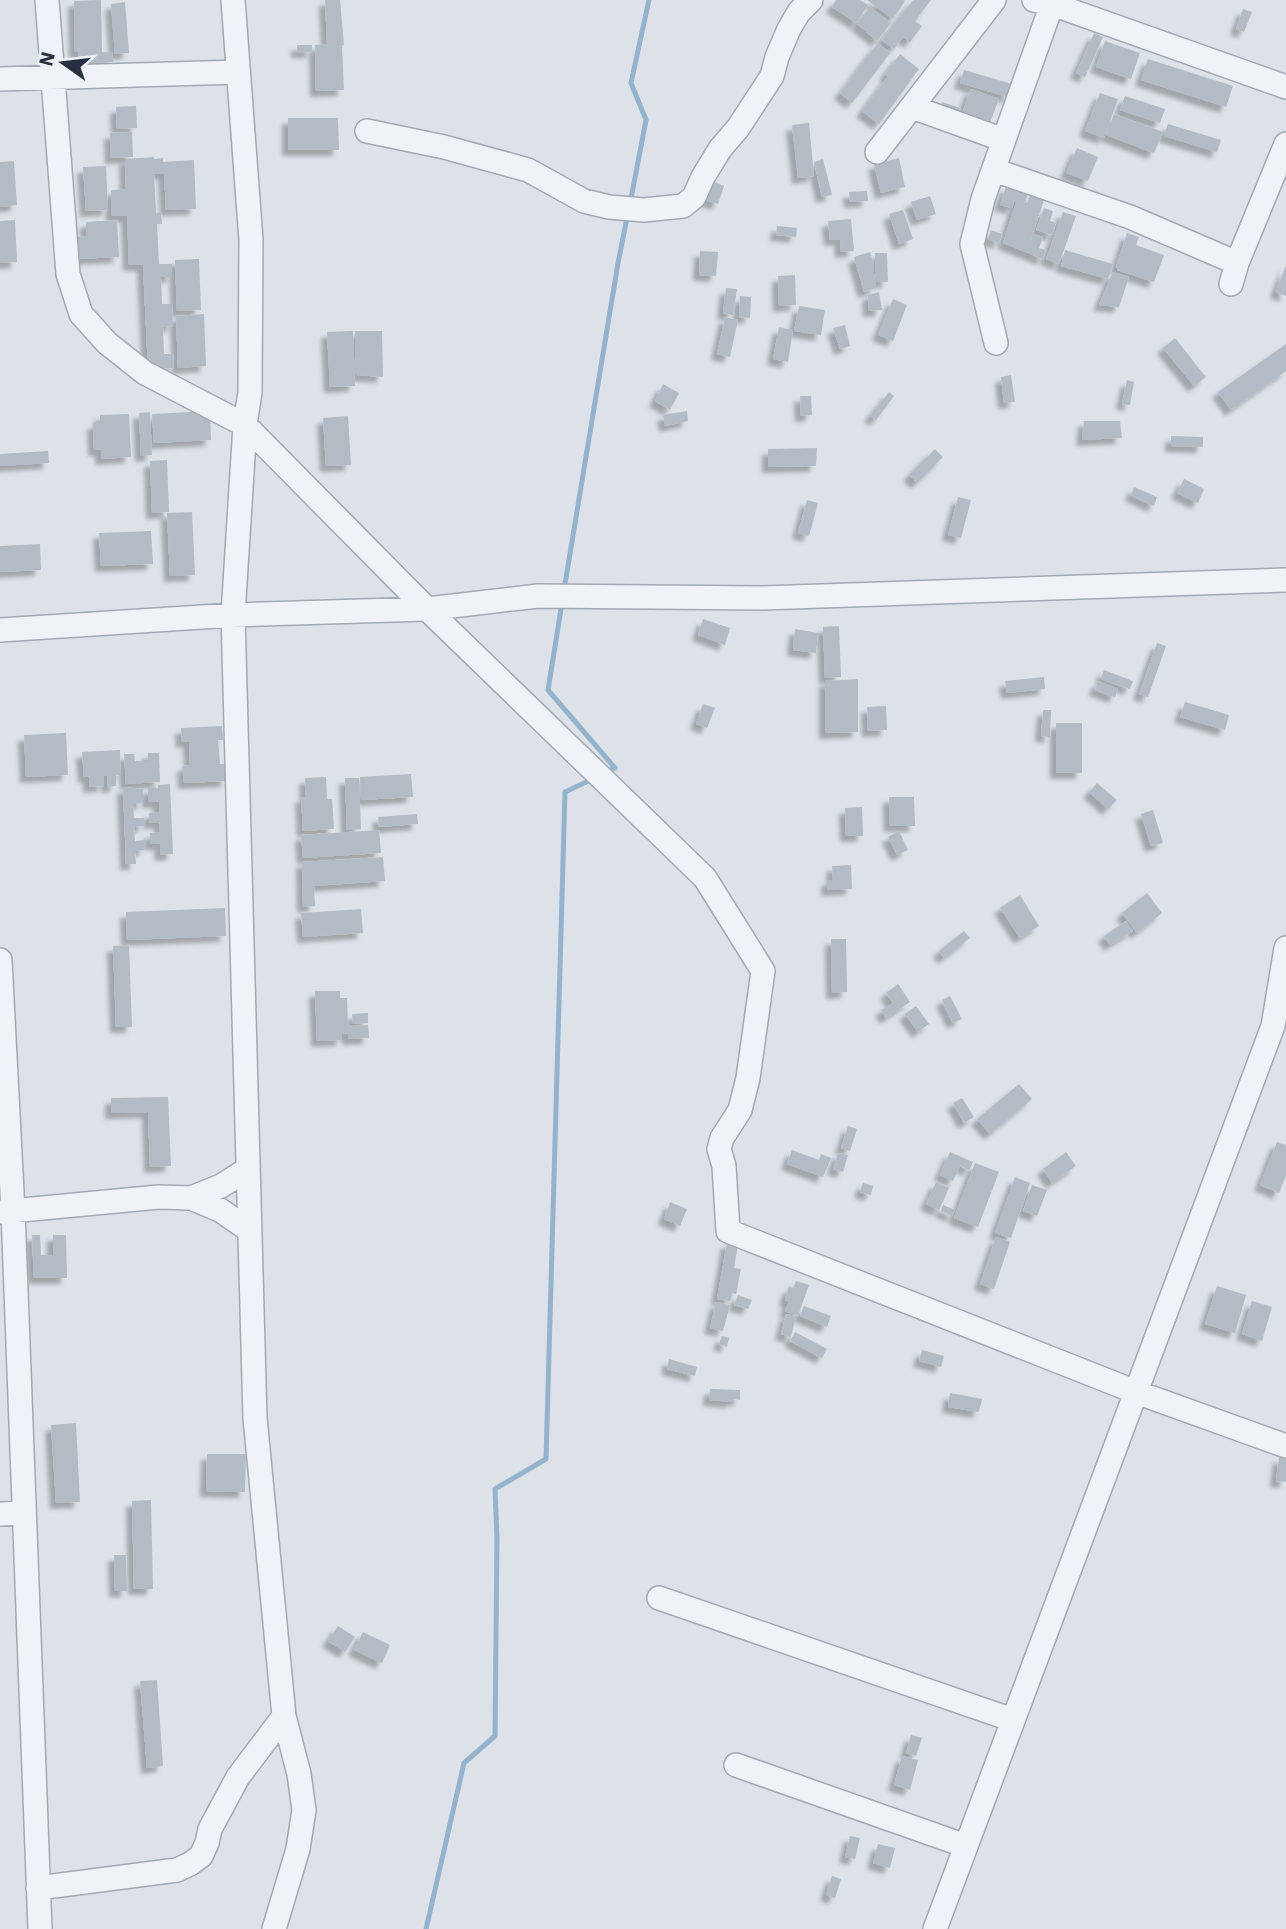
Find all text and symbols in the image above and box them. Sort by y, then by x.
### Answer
north arrow [28,28,98,98]
text: N [33,49,60,68]

